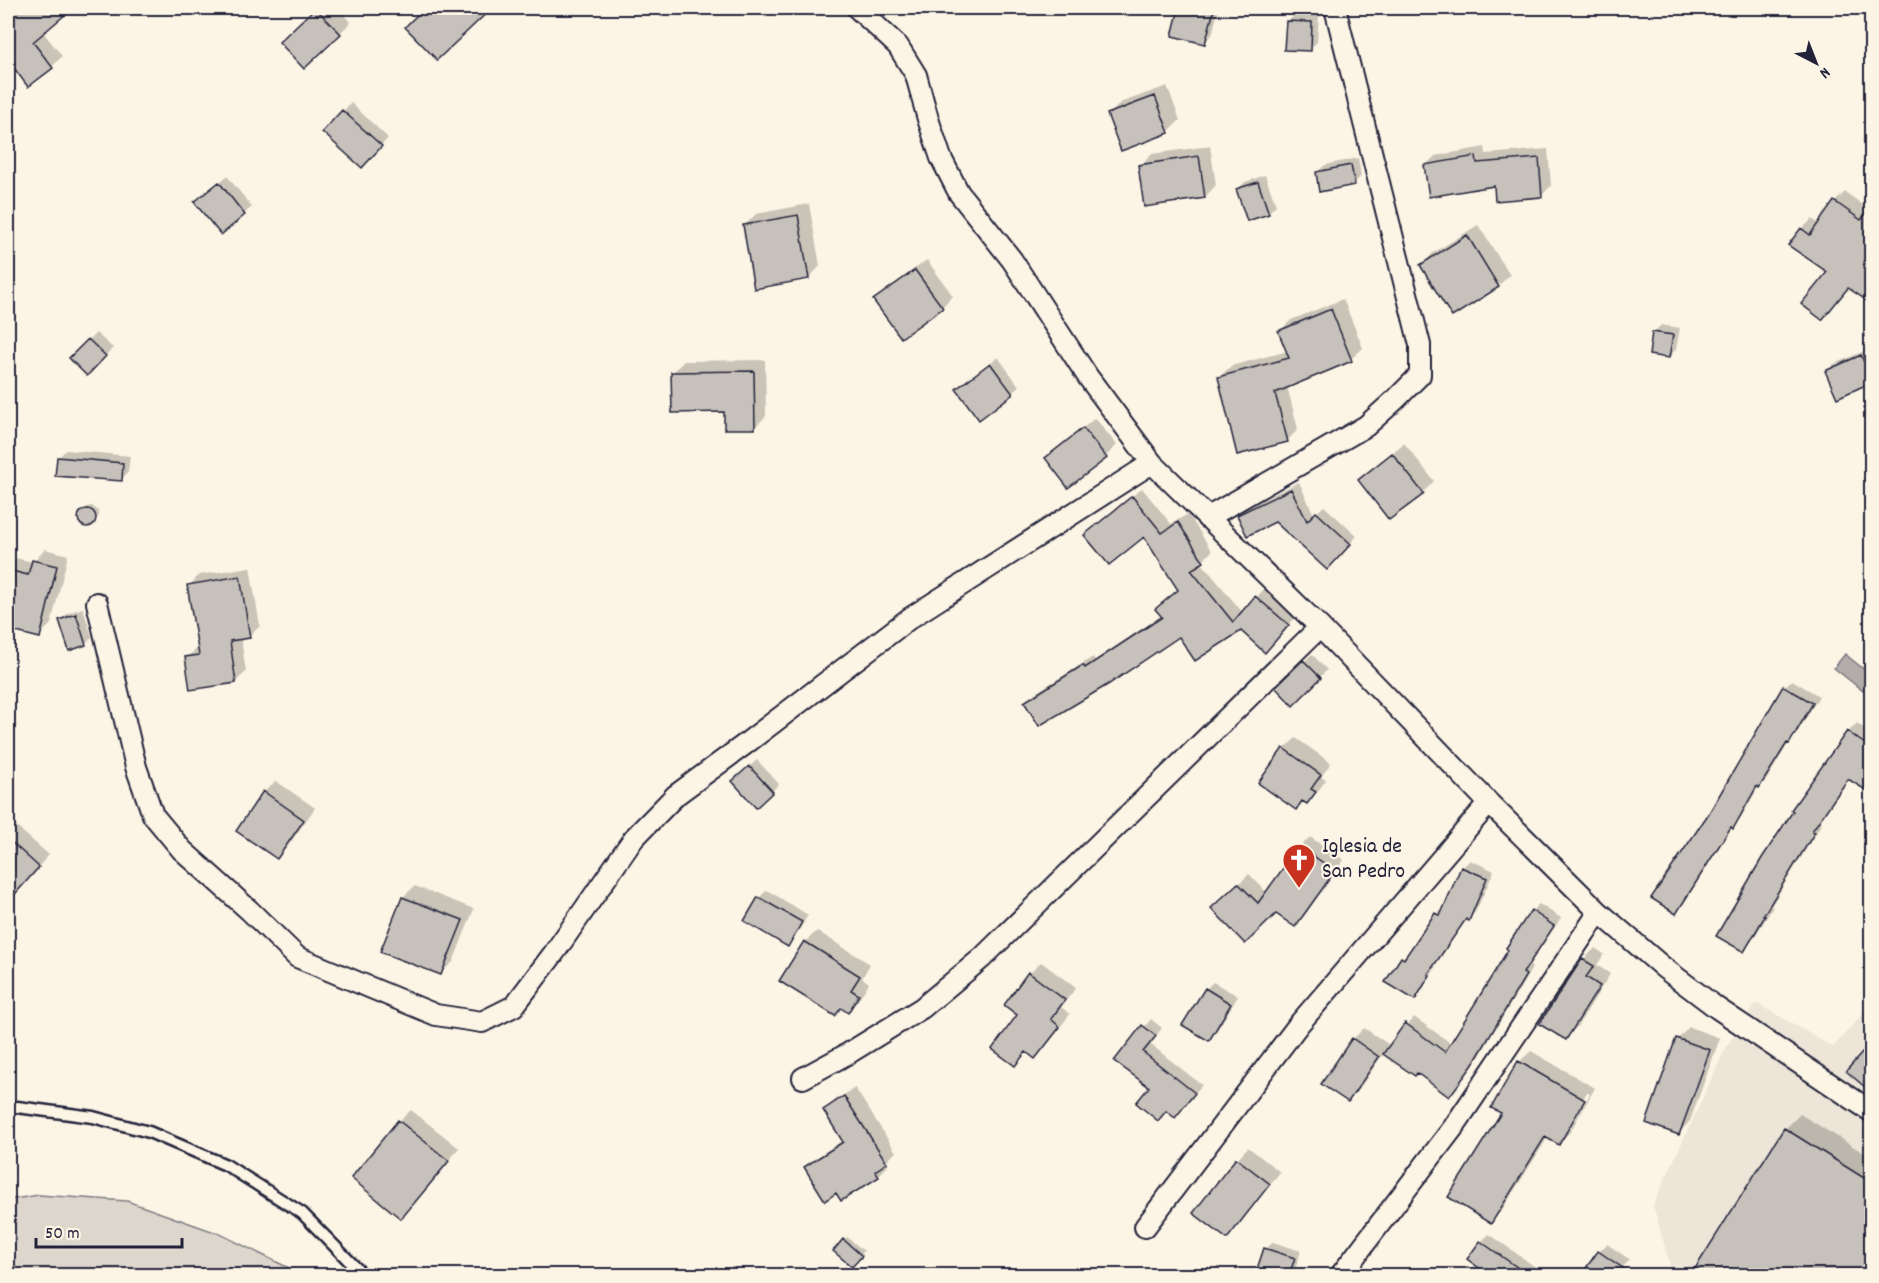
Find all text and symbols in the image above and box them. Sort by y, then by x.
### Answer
north arrow [1786,33,1846,93]
text: N [1814,61,1835,84]
place label: Iglesia de San Pedro [1322,832,1405,888]
church icon: Iglesia de San Pedro [1281,842,1317,889]
scale bar [36,1211,182,1249]
text: 50 m [45,1222,80,1247]

